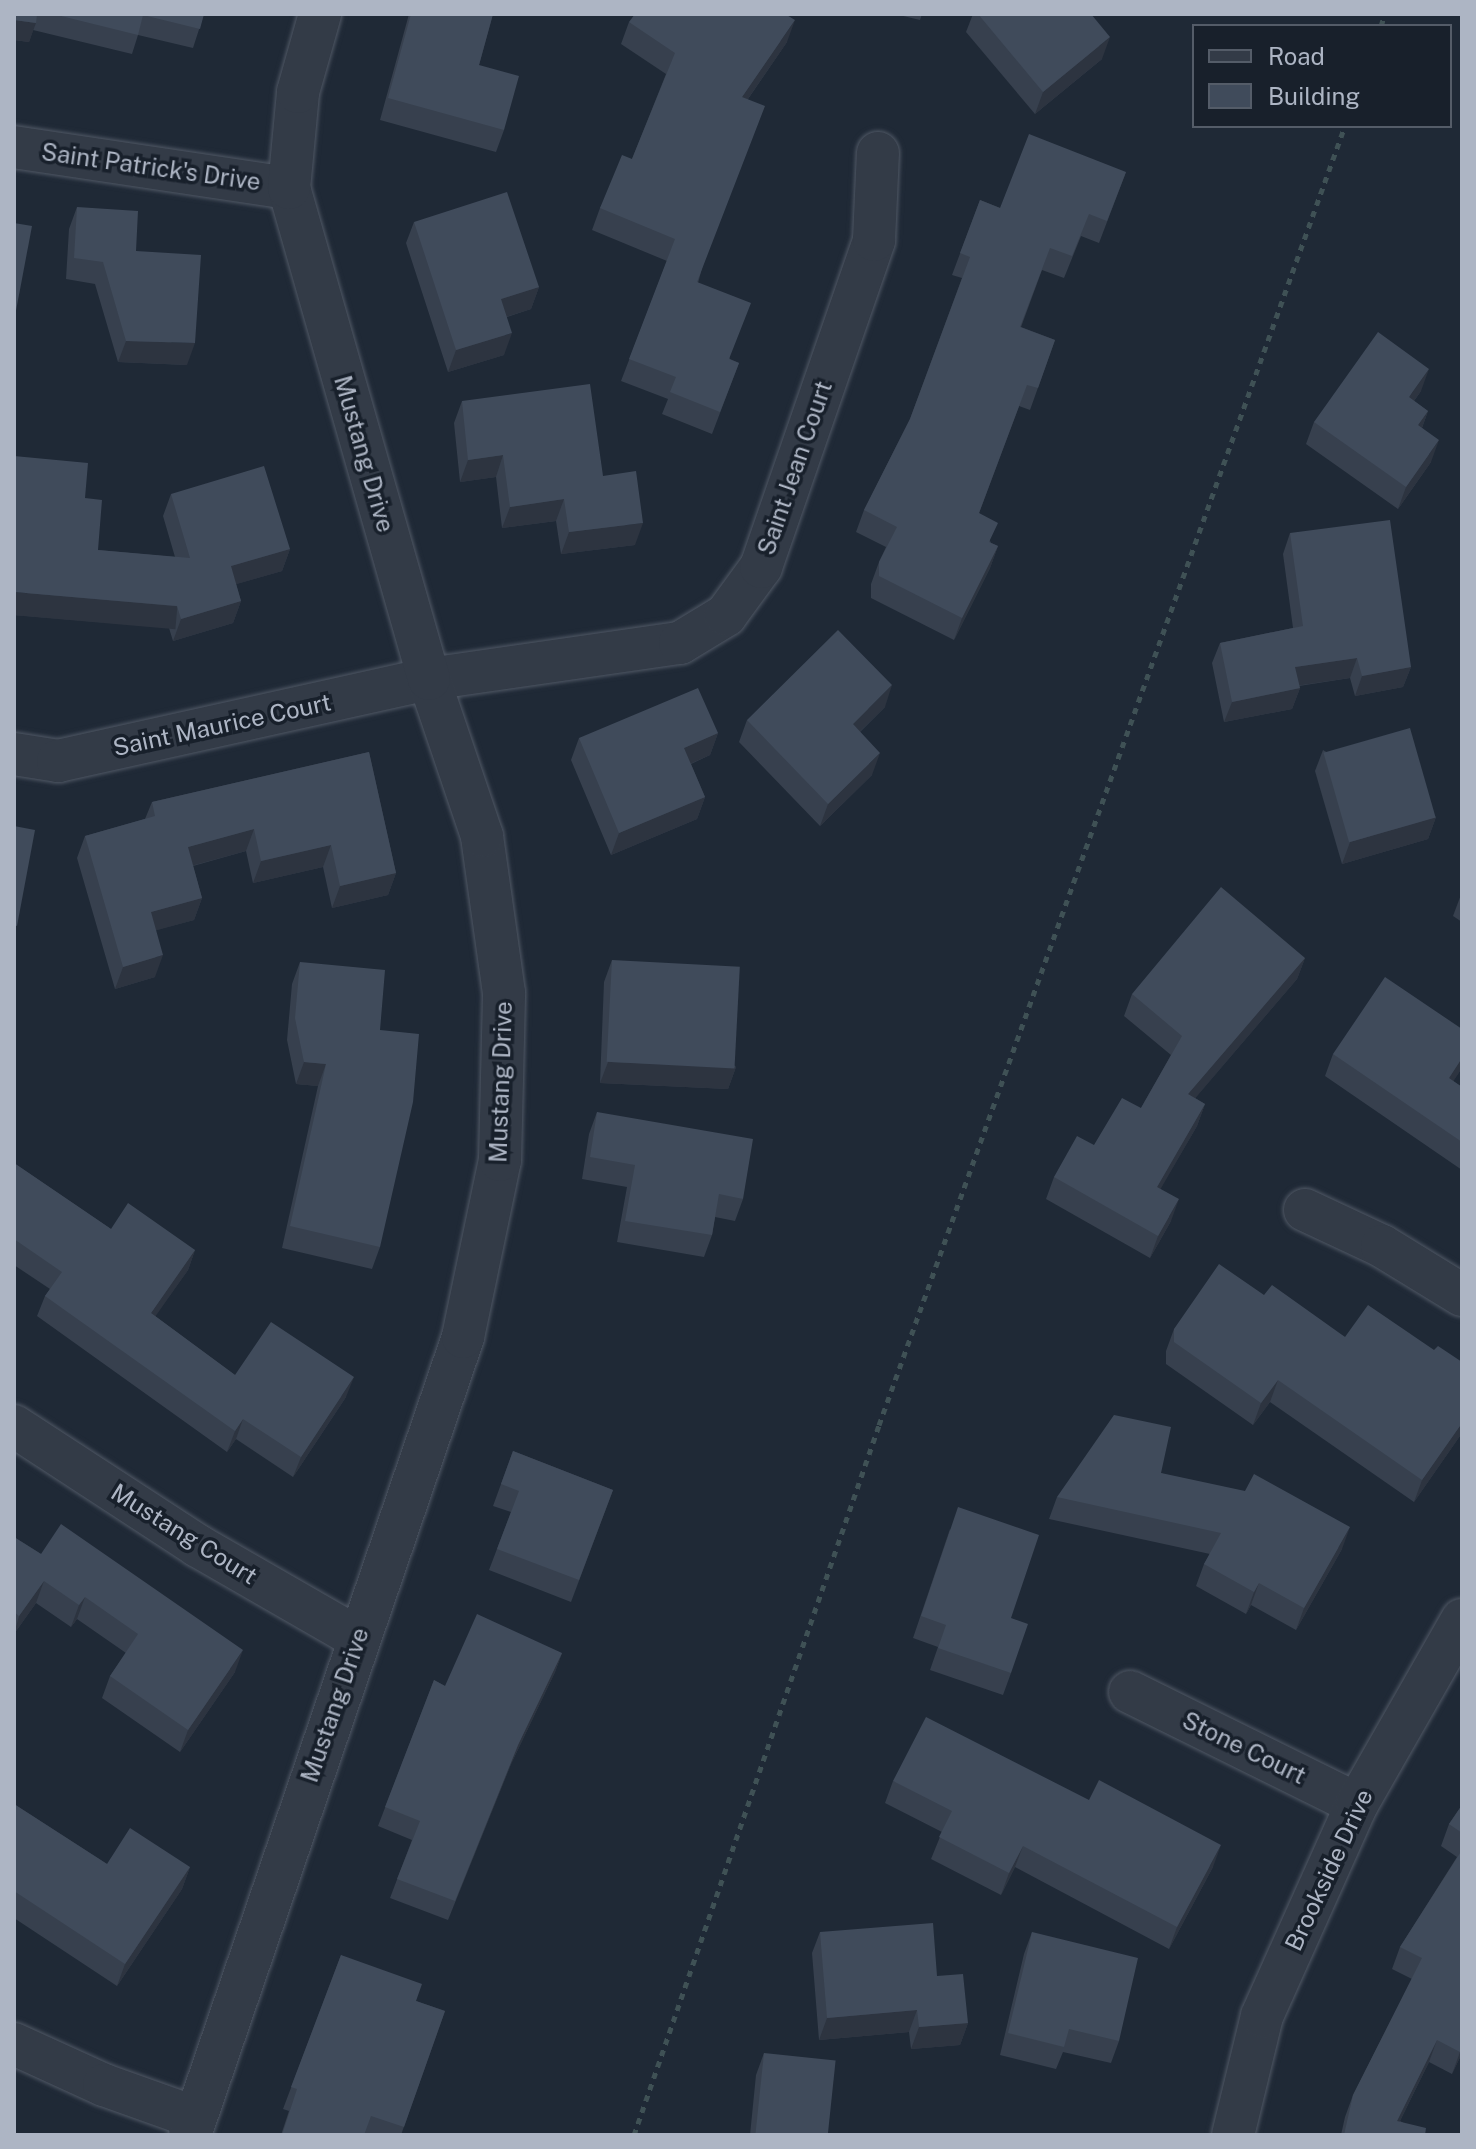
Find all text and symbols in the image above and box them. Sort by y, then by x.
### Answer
legend [1192,24,1452,128]
text: Road [1268,42,1325,70]
text: Building [1268,82,1360,110]
street label: Saint Patrick's Drive [39,137,263,197]
street label: Mustang Drive [328,372,400,536]
street label: Saint Jean Court [752,377,838,559]
street label: Saint Maurice Court [110,688,334,762]
street label: Mustang Drive [484,1001,518,1163]
street label: Mustang Court [106,1478,262,1590]
street label: Mustang Drive [295,1624,375,1786]
street label: Stone Court [1177,1706,1311,1790]
street label: Brookside Drive [1279,1785,1379,1955]

